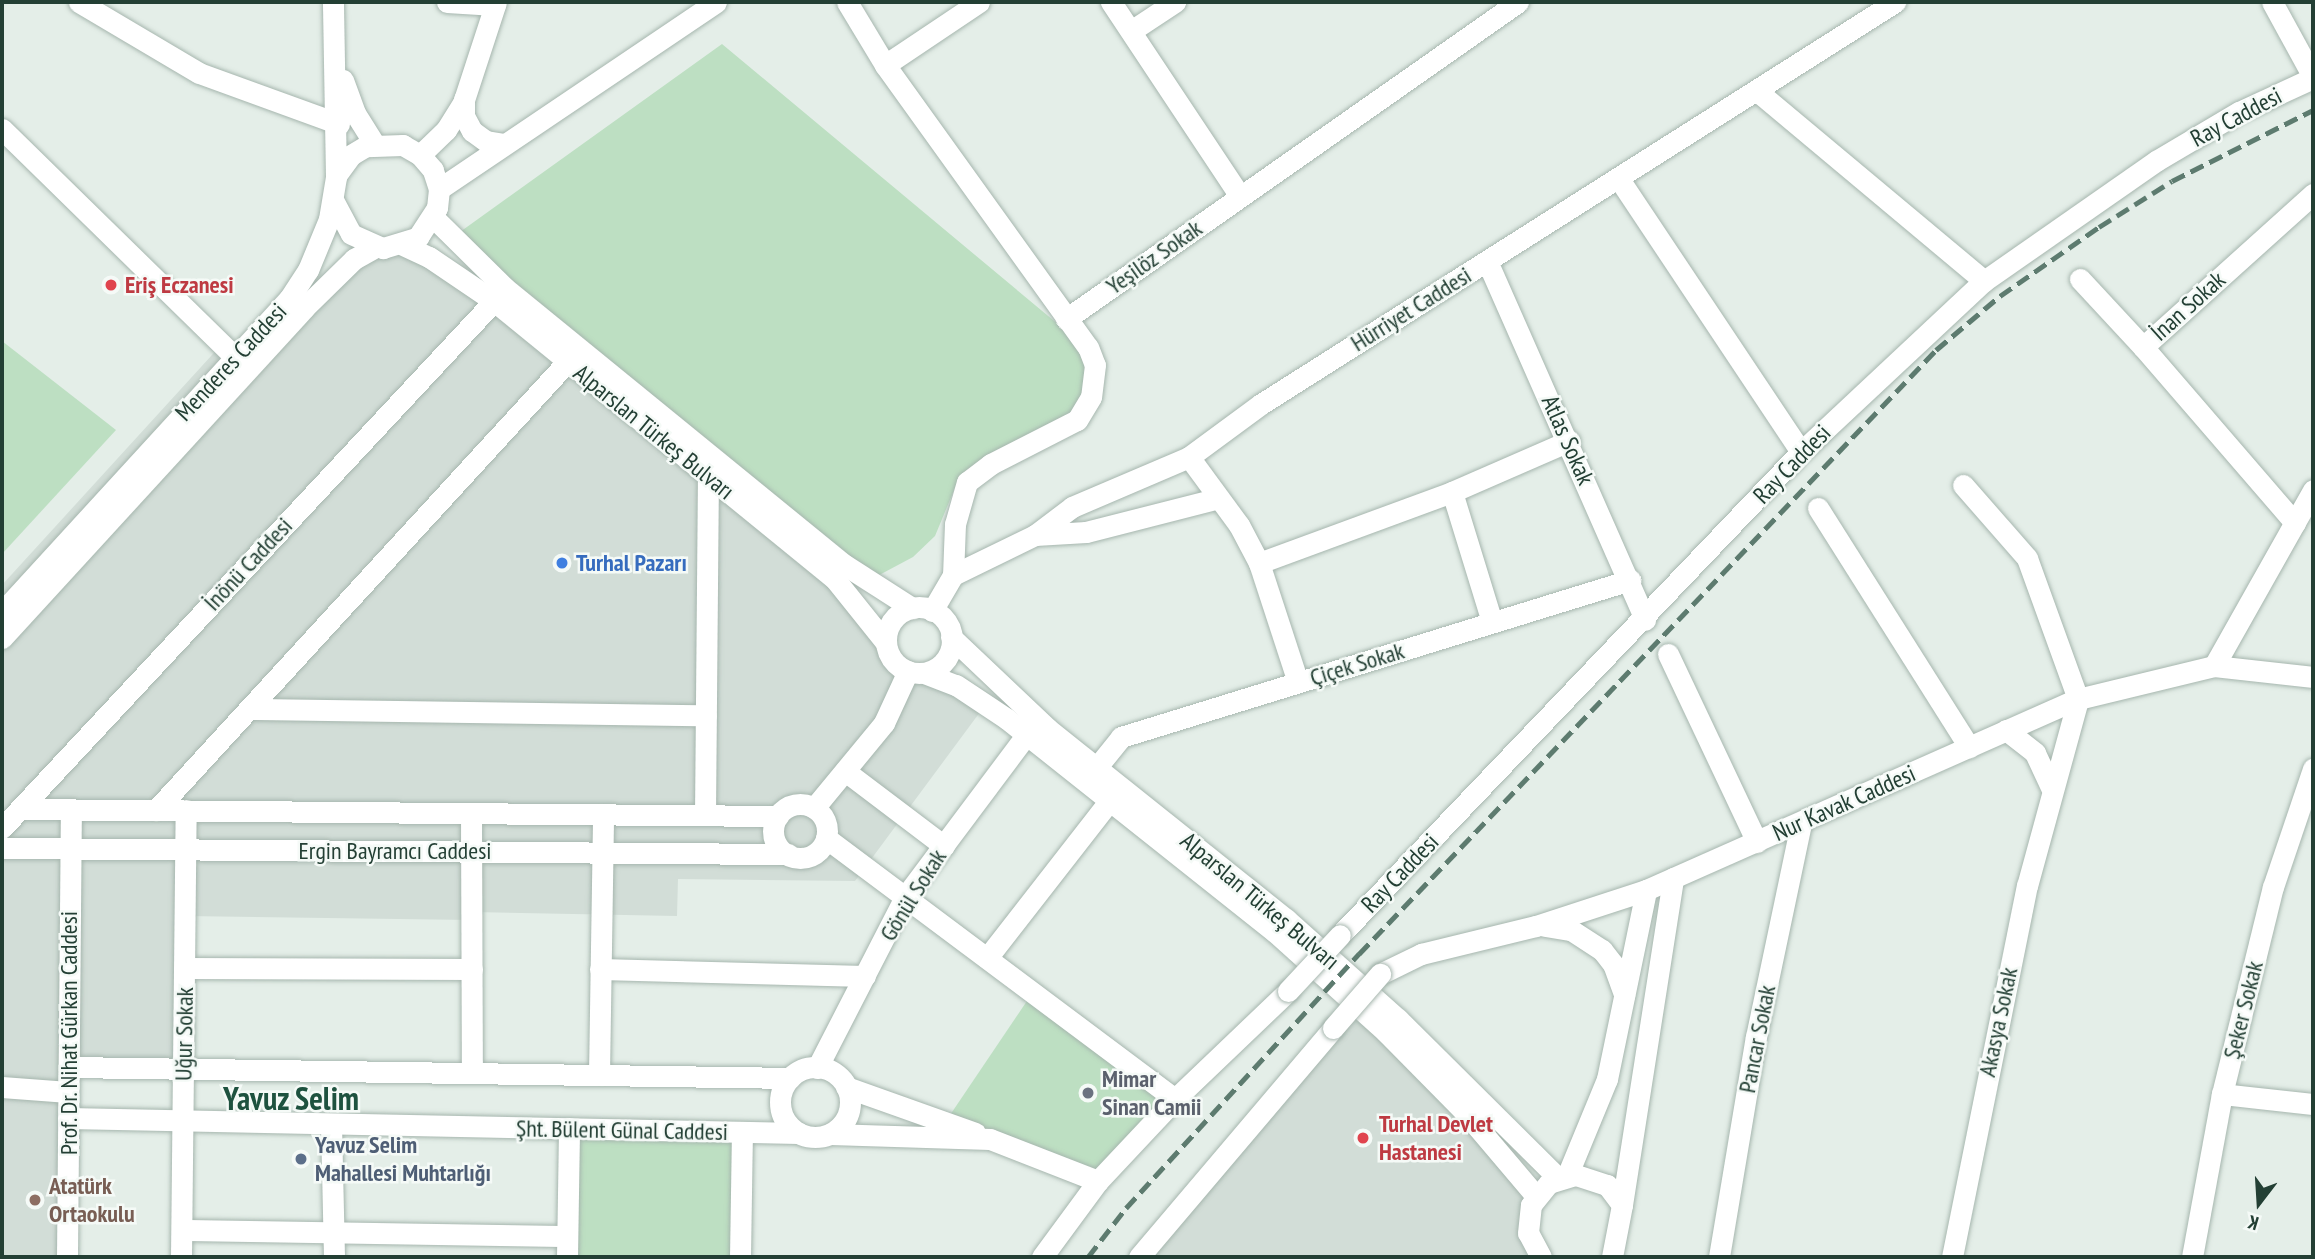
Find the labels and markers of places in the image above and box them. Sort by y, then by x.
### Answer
place label: Eriş Eczanesi [125,271,234,299]
marker: Eriş Eczanesi [103,277,119,293]
place label: Turhal Pazarı [576,549,687,577]
marker: Turhal Pazarı [554,555,570,571]
place label: Mimar Sinan Camii [1102,1065,1202,1121]
marker: Mimar Sinan Camii [1080,1085,1096,1101]
place label: Turhal Devlet Hastanesi [1379,1110,1493,1166]
marker: Turhal Devlet Hastanesi [1353,1128,1373,1148]
place label: Yavuz Selim Mahallesi Muhtarlığı [315,1131,491,1187]
marker: Yavuz Selim Mahallesi Muhtarlığı [293,1151,309,1167]
place label: Atatürk Ortaokulu [49,1172,135,1228]
marker: Atatürk Ortaokulu [27,1192,43,1208]

